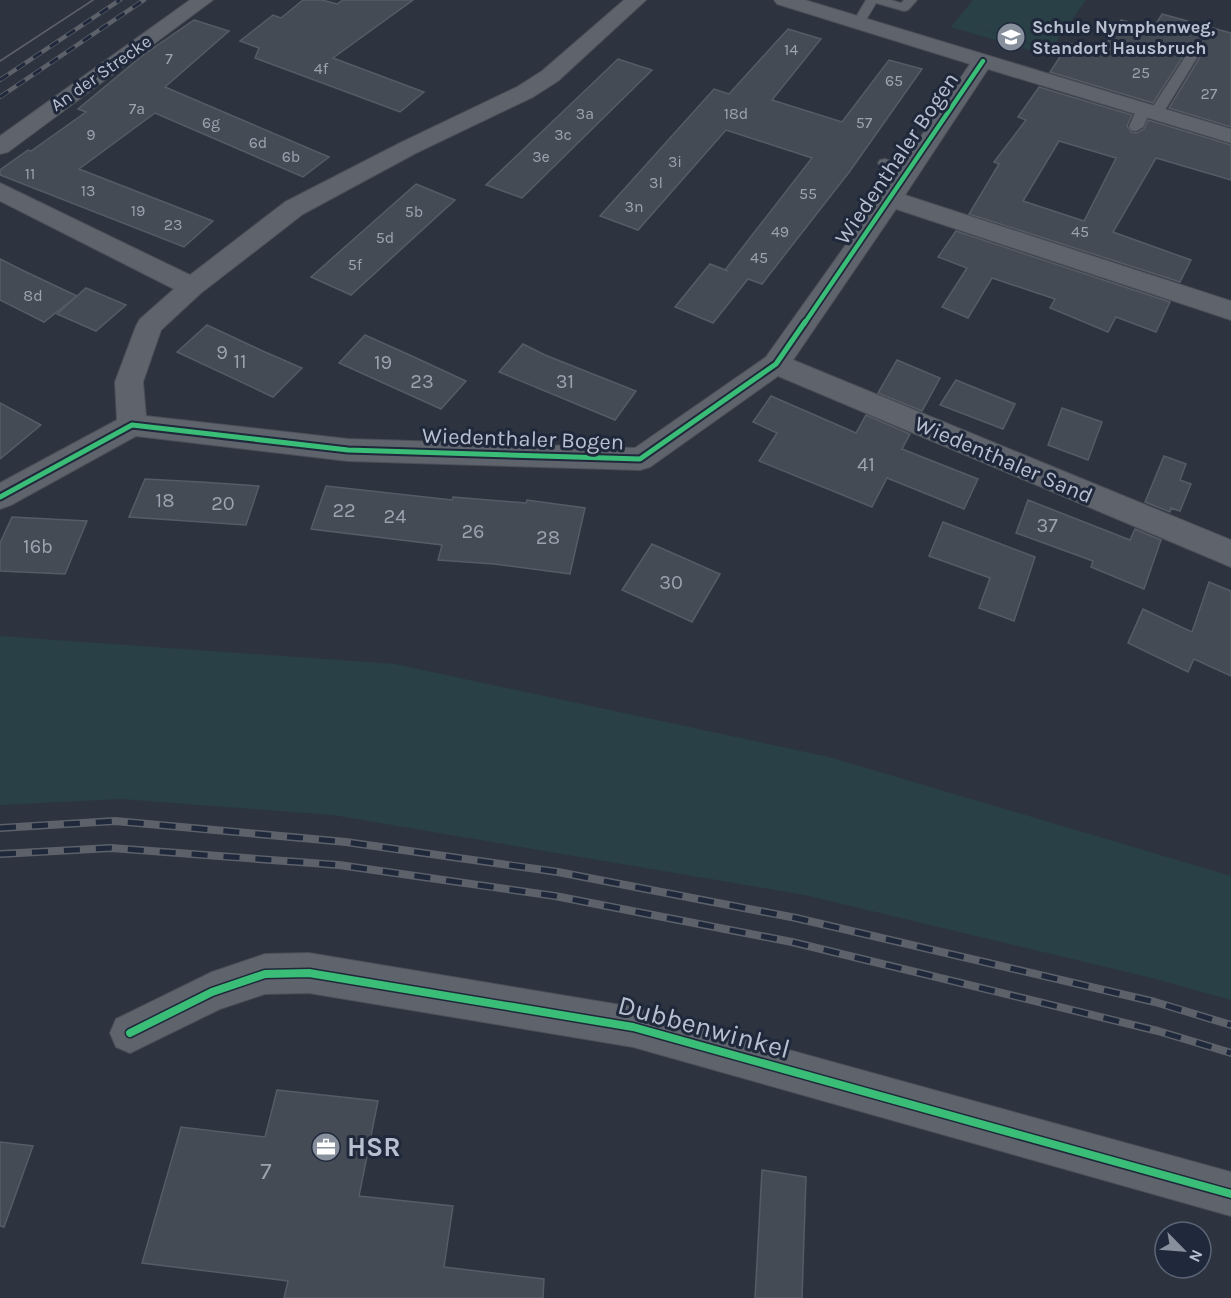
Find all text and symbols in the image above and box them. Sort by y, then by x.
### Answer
place label: Schule Nymphenweg, Standort Hausbruch [1032,16,1216,59]
school or university icon: Schule Nymphenweg, Standort Hausbruch [995,21,1027,53]
street label: An der Strecke [46,30,156,116]
house number: 14 [784,40,798,59]
house number: 7 [165,49,173,68]
house number: 4f [314,59,329,78]
house number: 25 [1132,63,1150,82]
street label: Wiedenthaler Bogen [830,68,964,250]
house number: 65 [885,71,903,90]
house number: 27 [1201,84,1218,103]
house number: 7a [129,99,145,118]
house number: 3a [576,104,594,123]
house number: 18d [724,104,748,123]
house number: 6g [202,113,220,132]
house number: 57 [856,113,873,132]
house number: 9 [86,125,96,144]
house number: 3c [554,125,572,144]
house number: 6d [249,133,267,152]
house number: 6b [282,147,300,166]
house number: 3e [532,147,550,166]
house number: 3i [668,152,682,171]
house number: 11 [25,164,35,183]
house number: 3l [649,173,663,192]
house number: 13 [81,181,95,200]
house number: 55 [799,184,817,203]
house number: 3n [624,197,644,216]
house number: 19 [131,201,145,220]
house number: 5b [405,202,423,221]
house number: 23 [164,215,182,234]
house number: 49 [771,222,789,241]
house number: 45 [1071,222,1089,241]
house number: 5d [376,228,394,247]
house number: 45 [750,248,768,267]
house number: 5f [348,255,363,274]
house number: 8d [23,286,43,305]
house number: 9 [216,341,228,364]
house number: 11 [233,350,247,373]
house number: 19 [374,351,392,374]
house number: 23 [410,370,434,393]
house number: 31 [556,370,574,393]
street label: Wiedenthaler Sand [911,411,1097,509]
street label: Wiedenthaler Bogen [422,422,624,456]
house number: 41 [857,453,875,476]
house number: 18 [156,489,174,512]
house number: 20 [211,492,235,515]
house number: 22 [332,499,356,522]
house number: 24 [384,505,406,528]
house number: 37 [1036,514,1058,537]
house number: 26 [461,520,485,543]
house number: 28 [536,526,560,549]
house number: 16b [23,535,53,558]
house number: 30 [659,571,683,594]
street label: Dubbenwinkel [614,989,794,1065]
office icon: HSR [310,1131,342,1163]
place label: HSR [347,1131,401,1163]
house number: 7 [260,1157,272,1185]
north arrow [1153,1220,1213,1280]
text: N [1185,1247,1207,1265]

